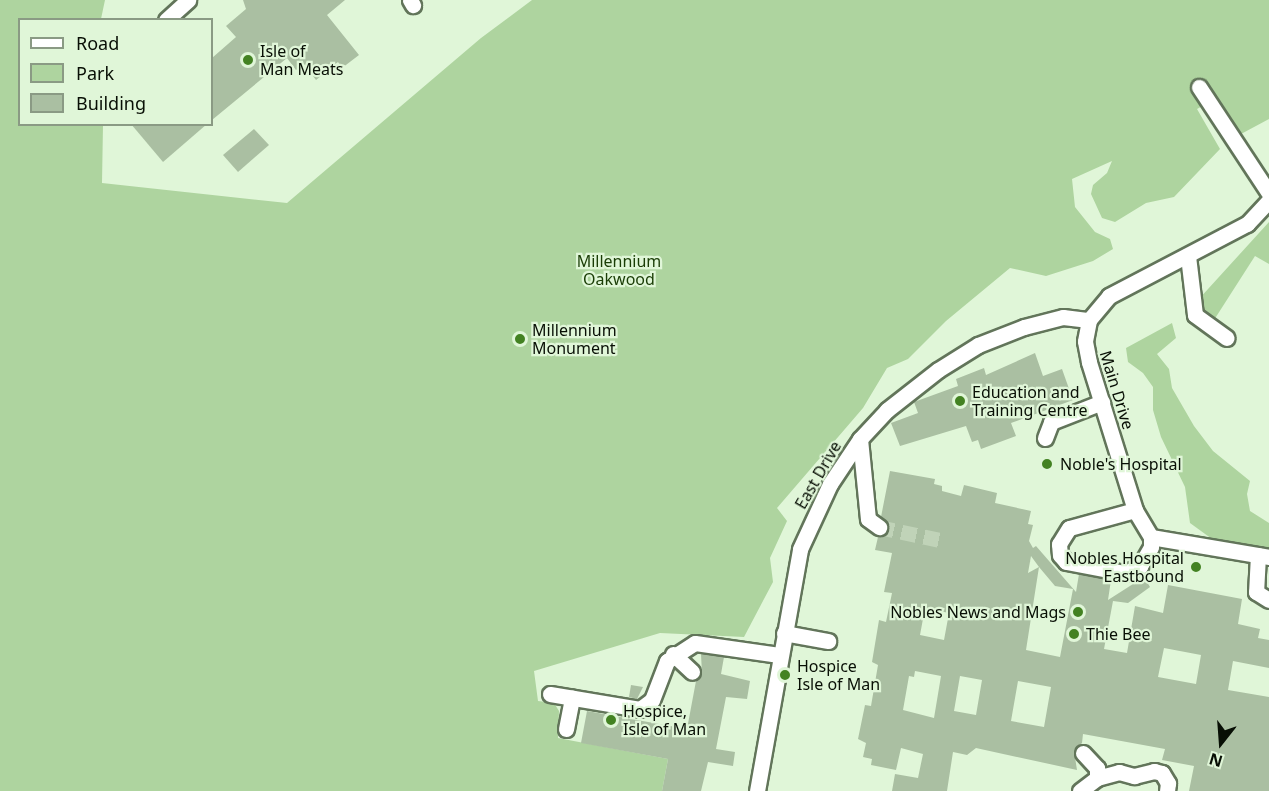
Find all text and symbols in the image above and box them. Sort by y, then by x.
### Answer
legend [18,18,213,126]
text: Road [76,31,119,55]
place label: Isle of Man Meats [260,41,343,79]
marker: Isle of Man Meats [241,53,255,67]
text: Park [76,61,114,85]
text: Building [76,91,146,115]
park label: Millennium Oakwood [577,251,661,289]
place label: Millennium Monument [532,320,617,358]
marker: Millennium Monument [513,332,527,346]
street label: Main Drive [1096,348,1138,432]
place label: Education and Training Centre [972,382,1088,420]
marker: Education and Training Centre [953,394,967,408]
street label: East Drive [791,438,845,512]
place label: Noble's Hospital [1060,454,1182,474]
marker: Noble's Hospital [1038,455,1056,473]
place label: Nobles Hospital Eastbound [1065,548,1184,586]
marker: Nobles Hospital Eastbound [1189,560,1203,574]
place label: Nobles News and Mags [890,602,1066,622]
marker: Nobles News and Mags [1071,605,1085,619]
place label: Thie Bee [1086,624,1151,644]
marker: Thie Bee [1067,627,1081,641]
place label: Hospice Isle of Man [797,656,880,694]
marker: Hospice Isle of Man [778,668,792,682]
place label: Hospice, Isle of Man [623,701,706,739]
marker: Hospice, Isle of Man [604,713,618,727]
north arrow [1191,713,1251,773]
text: N [1206,748,1225,773]

